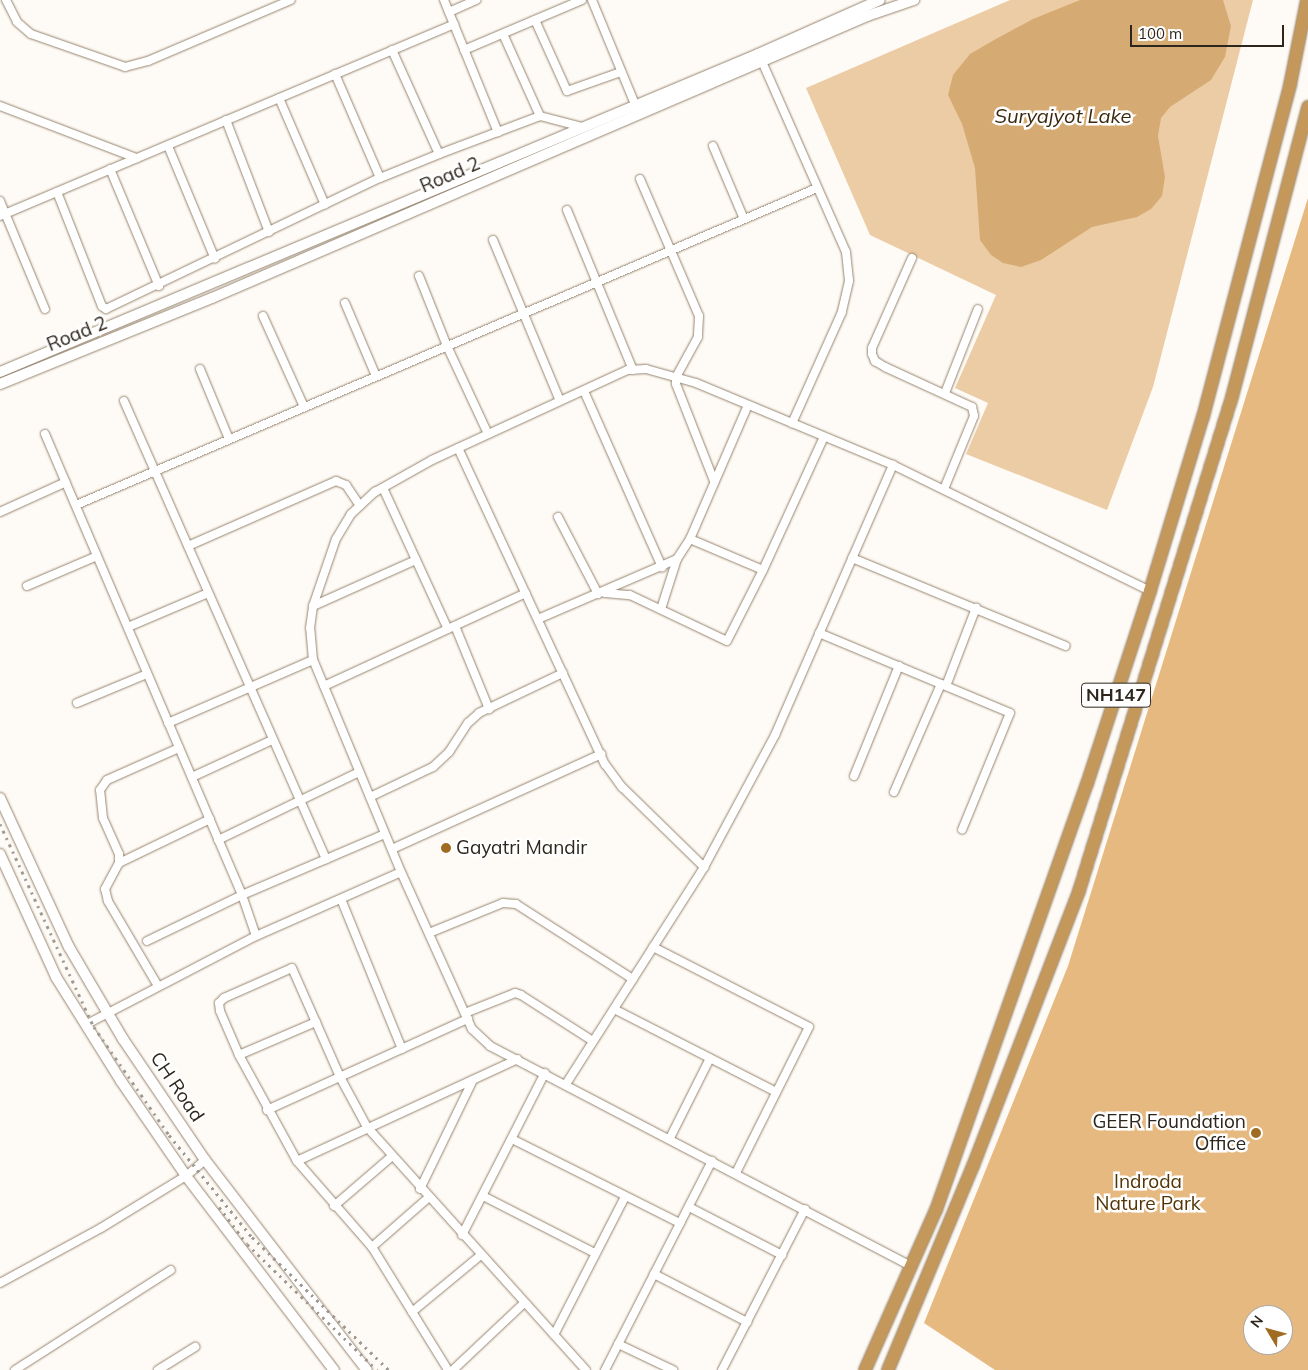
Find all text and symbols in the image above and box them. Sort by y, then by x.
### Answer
scale bar [1133,15,1287,47]
text: 100 m [1138,24,1182,43]
water label: Suryajyot Lake [995,103,1131,127]
street label: Road 2 [417,152,483,198]
street label: Road 2 [44,312,110,356]
road number: NH147 [1081,680,1151,710]
place label: Gayatri Mandir [456,837,587,859]
marker: Gayatri Mandir [440,842,452,854]
street label: CH Road [145,1048,209,1126]
place label: GEER Foundation Office [1092,1111,1246,1155]
marker: GEER Foundation Office [1250,1127,1262,1139]
park label: Indroda Nature Park [1095,1171,1201,1215]
north arrow [1243,1305,1293,1355]
text: N [1246,1312,1267,1331]

